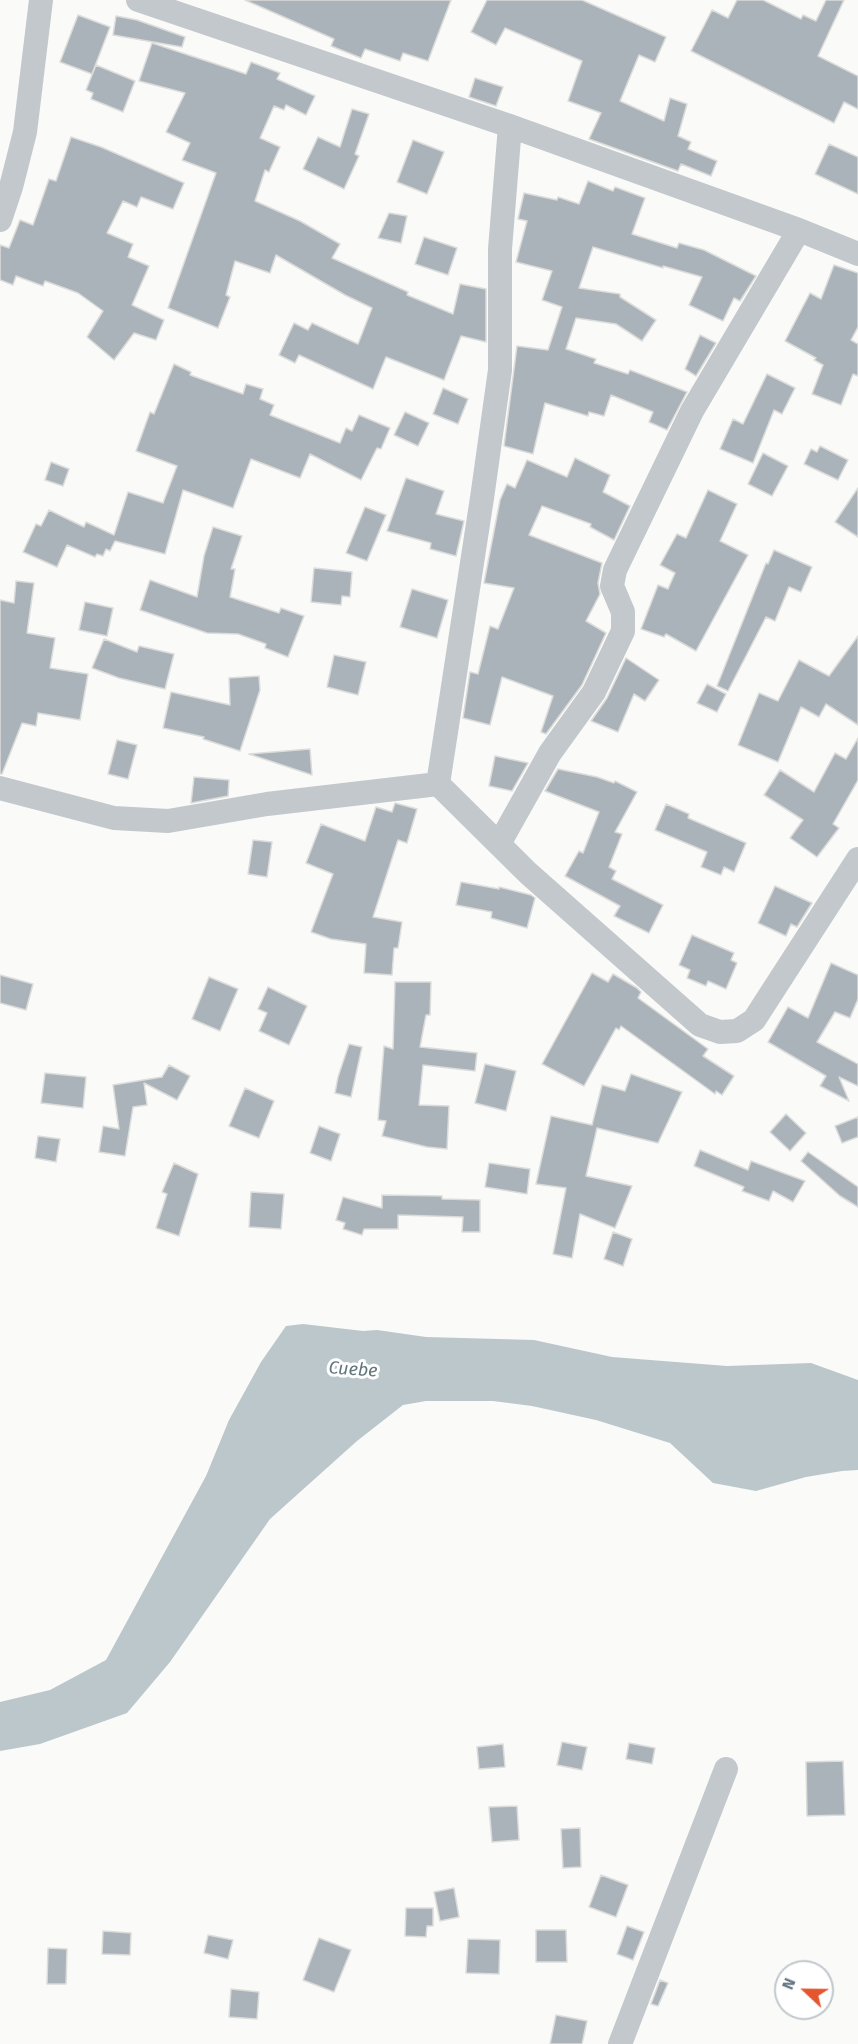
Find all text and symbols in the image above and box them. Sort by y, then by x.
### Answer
water label: Cuebe [328,1358,378,1382]
north arrow [774,1960,834,2020]
text: N [778,1975,799,1992]

